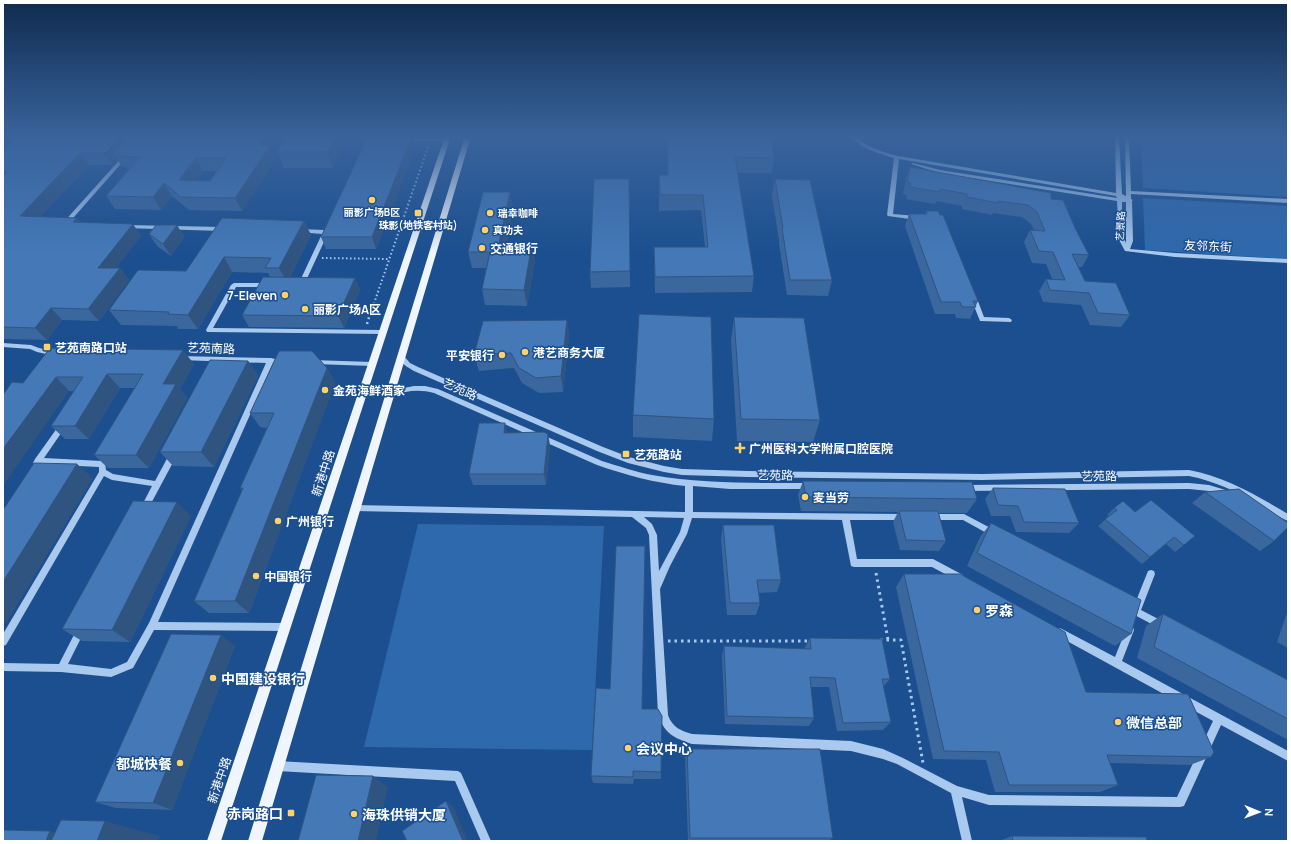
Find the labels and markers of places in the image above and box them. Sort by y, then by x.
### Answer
marker: 丽影广场B区 [367,195,377,205]
place label: 丽影广场B区 [344,205,400,219]
place label: 瑞幸咖啡 [498,206,538,220]
marker: 珠影(地铁客村站) [413,208,423,218]
marker: 瑞幸咖啡 [485,208,495,218]
place label: 珠影(地铁客村站) [378,218,458,232]
place label: 真功夫 [493,223,523,237]
marker: 真功夫 [480,225,490,235]
place label: 交通银行 [490,240,538,257]
marker: 交通银行 [477,243,487,253]
place label: 7-Eleven [227,287,277,304]
marker: 7-Eleven [280,290,290,300]
place label: 丽影广场A区 [313,301,381,318]
marker: 丽影广场A区 [300,304,310,314]
place label: 艺苑南路口站 [55,339,127,356]
marker: 艺苑南路口站 [42,342,52,352]
place label: 港艺商务大厦 [533,344,605,361]
place label: 平安银行 [446,347,494,364]
marker: 港艺商务大厦 [520,347,530,357]
marker: 平安银行 [497,350,507,360]
place label: 金苑海鲜酒家 [333,382,405,399]
marker: 金苑海鲜酒家 [320,385,330,395]
place label: 广州医科大学附属口腔医院 [749,440,893,457]
marker: 广州医科大学附属口腔医院 [734,442,746,454]
place label: 艺苑路站 [634,446,682,463]
marker: 艺苑路站 [621,449,631,459]
place label: 麦当劳 [813,489,849,506]
marker: 麦当劳 [800,492,810,502]
place label: 广州银行 [286,513,334,530]
marker: 广州银行 [273,516,283,526]
place label: 中国银行 [264,568,312,585]
marker: 中国银行 [251,571,261,581]
place label: 罗森 [985,601,1013,620]
marker: 罗森 [972,605,982,615]
place label: 中国建设银行 [221,669,305,688]
marker: 中国建设银行 [208,673,218,683]
place label: 微信总部 [1126,713,1182,732]
marker: 微信总部 [1113,717,1123,727]
place label: 会议中心 [636,739,692,758]
marker: 会议中心 [623,743,633,753]
place label: 都城快餐 [116,754,172,773]
marker: 都城快餐 [175,758,185,768]
place label: 赤岗路口 [227,804,283,823]
place label: 海珠供销大厦 [362,805,446,824]
marker: 赤岗路口 [286,808,296,818]
marker: 海珠供销大厦 [349,809,359,819]

